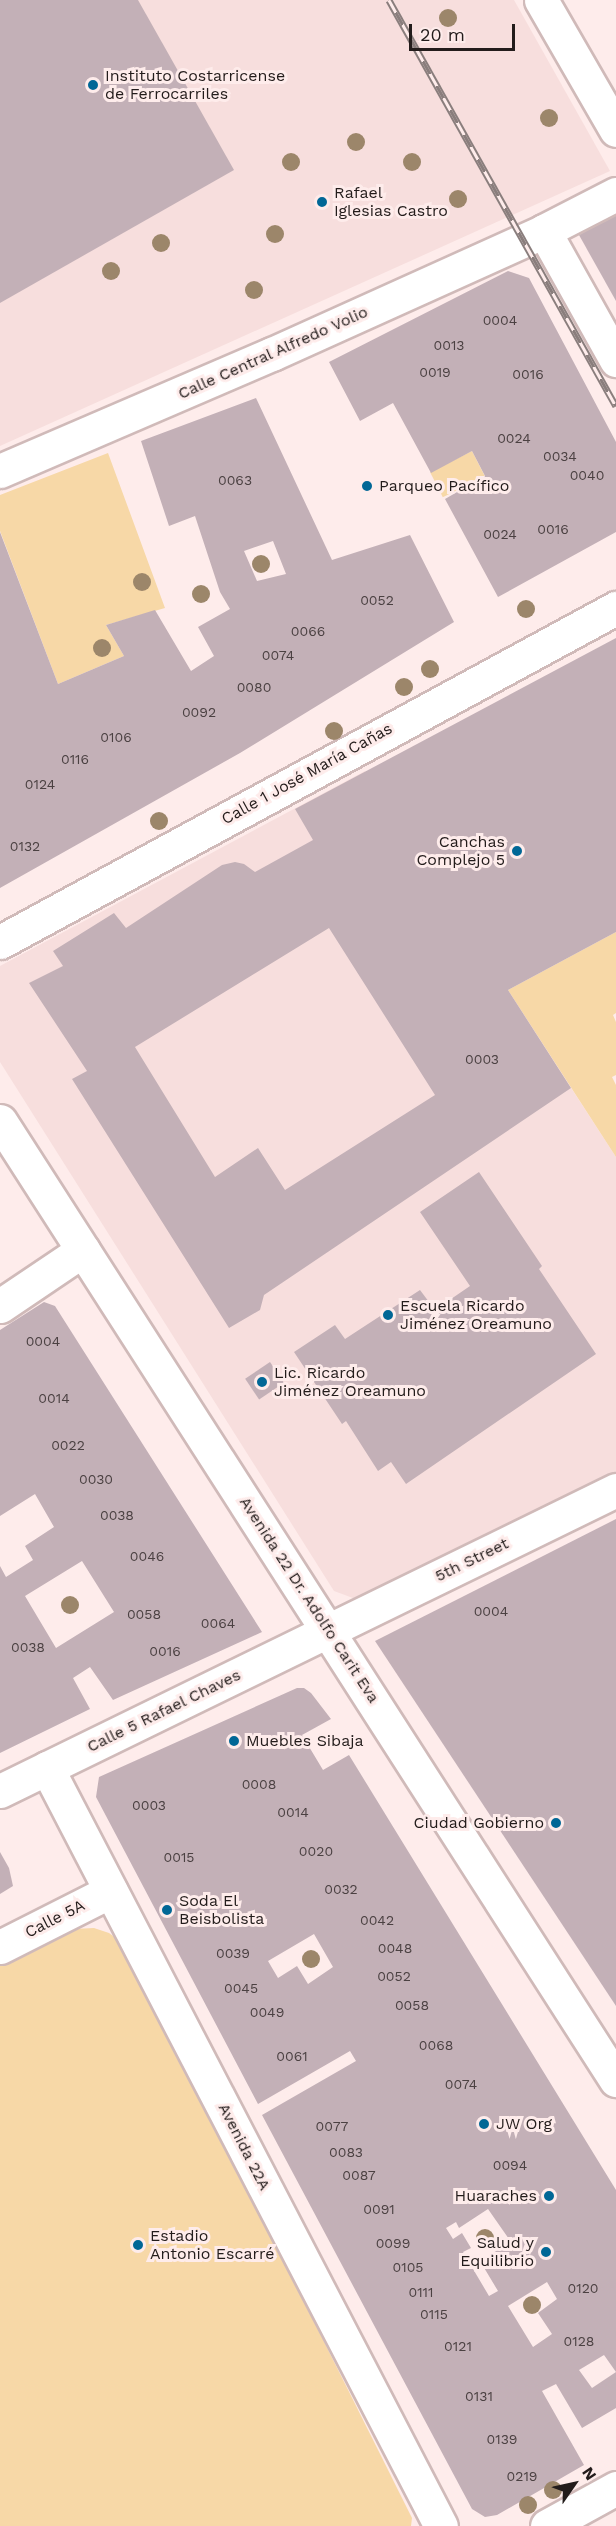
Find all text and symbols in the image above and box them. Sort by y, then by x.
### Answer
scale bar [412,12,518,50]
text: 20 m [420,24,465,45]
place label: Instituto Costarricense de Ferrocarriles [105,66,285,104]
marker: Instituto Costarricense de Ferrocarriles [86,78,100,92]
place label: Rafael Iglesias Castro [334,183,448,221]
marker: Rafael Iglesias Castro [315,195,329,209]
street label: Calle Central Alfredo Volio [174,302,372,404]
house number: 0004 [483,312,517,328]
house number: 0013 [433,337,465,353]
house number: 0019 [419,364,451,380]
house number: 0016 [512,366,544,382]
house number: 0024 [497,430,531,446]
house number: 0034 [543,448,577,464]
house number: 0040 [570,467,604,483]
house number: 0063 [218,472,252,488]
place label: Parqueo Pacífico [379,476,509,496]
marker: Parqueo Pacífico [360,479,374,493]
house number: 0016 [537,521,569,537]
house number: 0024 [483,526,517,542]
house number: 0052 [360,592,394,608]
house number: 0066 [291,623,325,639]
house number: 0074 [262,647,294,663]
house number: 0080 [237,679,271,695]
house number: 0092 [182,704,216,720]
street label: Calle 1 José María Cañas [218,719,396,829]
house number: 0106 [100,729,132,745]
house number: 0116 [61,751,89,767]
house number: 0124 [25,776,55,792]
place label: Canchas Complejo 5 [416,832,505,870]
house number: 0132 [10,838,40,854]
marker: Canchas Complejo 5 [510,844,524,858]
house number: 0003 [465,1051,499,1067]
place label: Escuela Ricardo Jiménez Oreamuno [400,1296,552,1334]
marker: Escuela Ricardo Jiménez Oreamuno [381,1308,395,1322]
house number: 0004 [26,1333,60,1349]
place label: Lic. Ricardo Jiménez Oreamuno [274,1363,426,1401]
marker: Lic. Ricardo Jiménez Oreamuno [255,1375,269,1389]
house number: 0014 [38,1390,70,1406]
house number: 0022 [51,1437,85,1453]
house number: 0030 [79,1471,113,1487]
street label: Avenida 22 Dr. Adolfo Carit Eva [235,1493,383,1707]
house number: 0038 [100,1507,134,1523]
street label: 5th Street [432,1534,512,1586]
house number: 0046 [130,1548,164,1564]
house number: 0004 [474,1603,508,1619]
house number: 0058 [127,1606,161,1622]
house number: 0064 [201,1615,235,1631]
house number: 0038 [11,1639,45,1655]
house number: 0016 [149,1643,181,1659]
street label: Calle 5 Rafael Chaves [84,1665,244,1757]
place label: Muebles Sibaja [246,1731,364,1751]
marker: Muebles Sibaja [227,1734,241,1748]
house number: 0008 [242,1776,276,1792]
house number: 0003 [132,1797,166,1813]
house number: 0014 [277,1804,309,1820]
place label: Ciudad Gobierno [414,1813,544,1833]
marker: Ciudad Gobierno [549,1816,563,1830]
house number: 0020 [299,1843,333,1859]
house number: 0015 [163,1849,195,1865]
house number: 0032 [324,1881,358,1897]
place label: Soda El Beisbolista [179,1891,264,1929]
street label: Calle 5A [22,1896,88,1942]
marker: Soda El Beisbolista [160,1903,174,1917]
house number: 0042 [360,1912,394,1928]
house number: 0048 [378,1940,412,1956]
house number: 0039 [216,1945,250,1961]
house number: 0052 [377,1968,411,1984]
house number: 0045 [224,1980,258,1996]
house number: 0058 [395,1997,429,2013]
house number: 0049 [250,2004,284,2020]
house number: 0068 [419,2037,453,2053]
house number: 0061 [276,2048,308,2064]
house number: 0074 [445,2076,477,2092]
street label: Avenida 22A [214,2100,274,2194]
place label: JW Org [496,2114,552,2134]
marker: JW Org [477,2117,491,2131]
house number: 0077 [316,2118,348,2134]
house number: 0083 [329,2144,363,2160]
house number: 0094 [493,2157,527,2173]
house number: 0087 [342,2167,376,2183]
place label: Huaraches [455,2186,537,2206]
marker: Huaraches [542,2189,556,2203]
house number: 0091 [363,2201,395,2217]
place label: Estadio Antonio Escarré [150,2226,275,2264]
place label: Salud y Equilibrio [460,2233,534,2271]
house number: 0099 [376,2235,410,2251]
marker: Estadio Antonio Escarré [131,2238,145,2252]
marker: Salud y Equilibrio [539,2245,553,2259]
house number: 0105 [392,2259,424,2275]
house number: 0120 [567,2280,599,2296]
house number: 0111 [408,2284,434,2300]
house number: 0115 [420,2306,448,2322]
house number: 0128 [564,2333,594,2349]
house number: 0121 [444,2338,472,2354]
house number: 0131 [465,2388,493,2404]
house number: 0139 [487,2431,517,2447]
north arrow [544,2454,604,2514]
text: N [578,2463,601,2484]
house number: 0219 [507,2468,537,2484]

